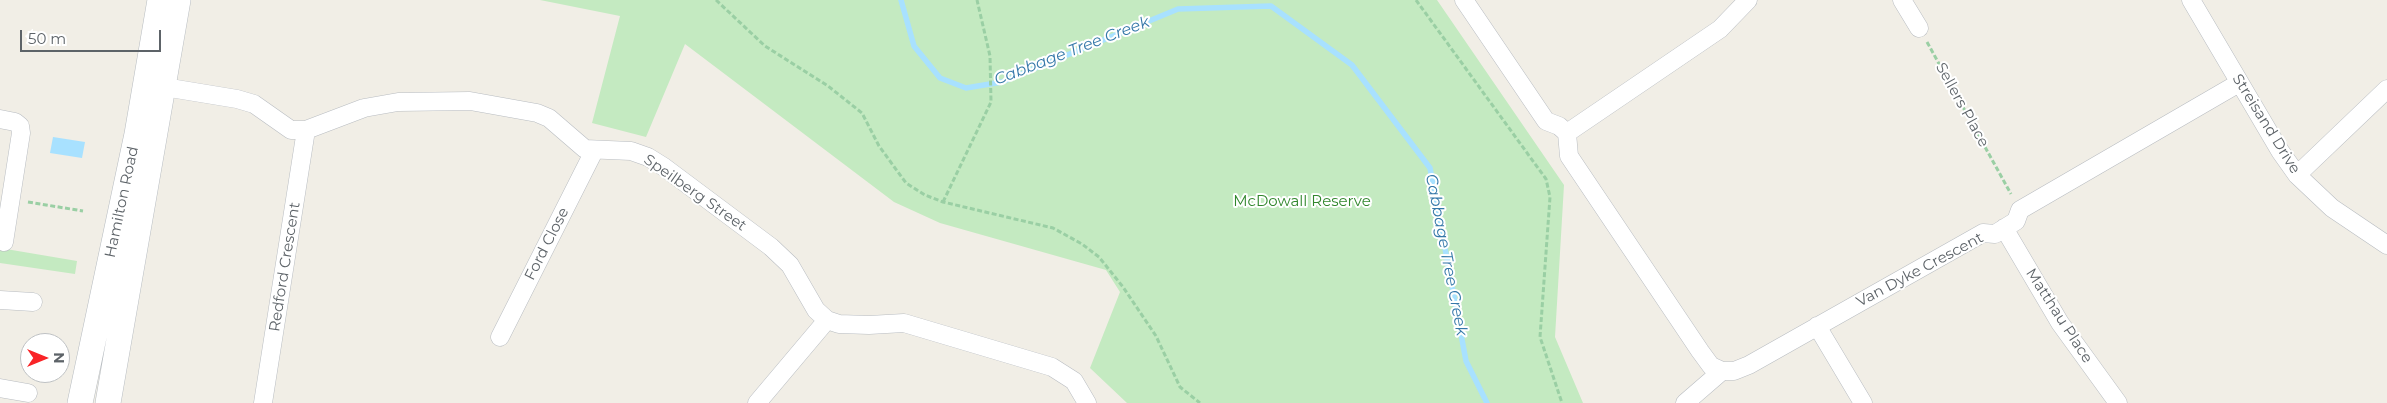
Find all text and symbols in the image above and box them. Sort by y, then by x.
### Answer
water label: Cabbage Tree Creek [992,13,1152,89]
scale bar [22,20,164,52]
text: 50 m [28,29,66,48]
street label: Sellers Place [1931,60,1993,150]
street label: Streisand Drive [2228,71,2304,177]
street label: Hamilton Road [101,145,143,259]
street label: Speilberg Street [640,151,750,235]
water label: Cabbage Tree Creek [1421,172,1471,338]
park label: McDowall Reserve [1233,193,1371,211]
street label: Redford Crescent [266,201,304,333]
street label: Ford Close [521,205,573,283]
street label: Van Dyke Crescent [1853,229,1987,311]
street label: Matthau Place [2022,265,2096,367]
north arrow [20,333,70,383]
text: N [50,352,68,364]

